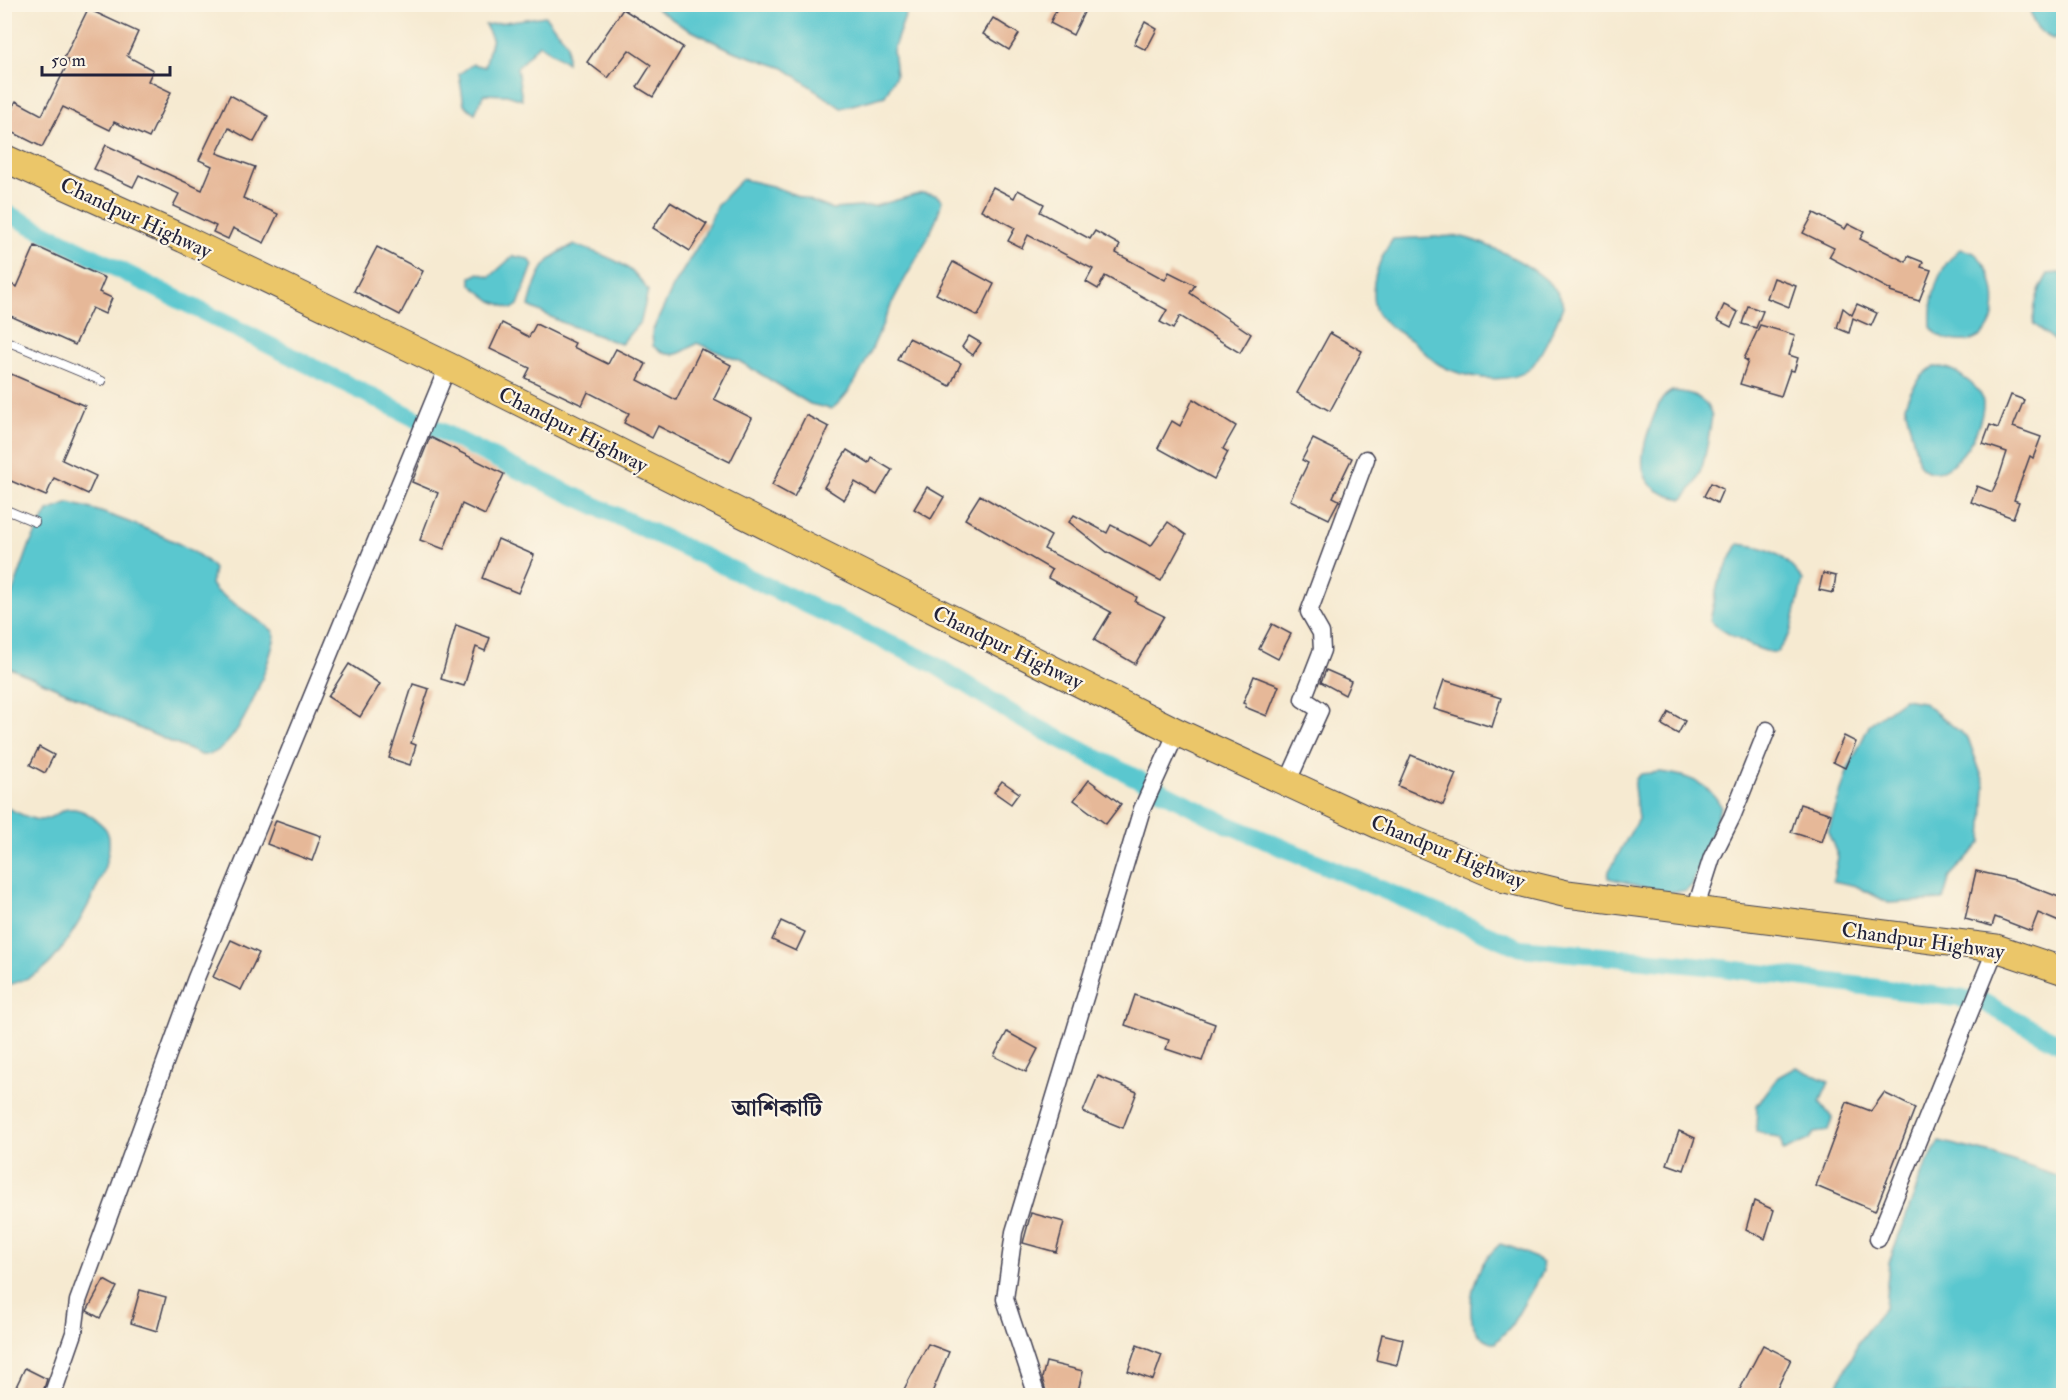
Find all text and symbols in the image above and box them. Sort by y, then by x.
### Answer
scale bar [42,39,170,77]
text: 50 m [51,49,86,72]
street label: Chandpur Highway [56,171,217,265]
street label: Chandpur Highway [494,381,653,480]
street label: Chandpur Highway [928,600,1088,696]
street label: Chandpur Highway [1367,809,1530,896]
street label: Chandpur Highway [1840,916,2007,966]
district label: আশিকাটি [731,1093,823,1124]

